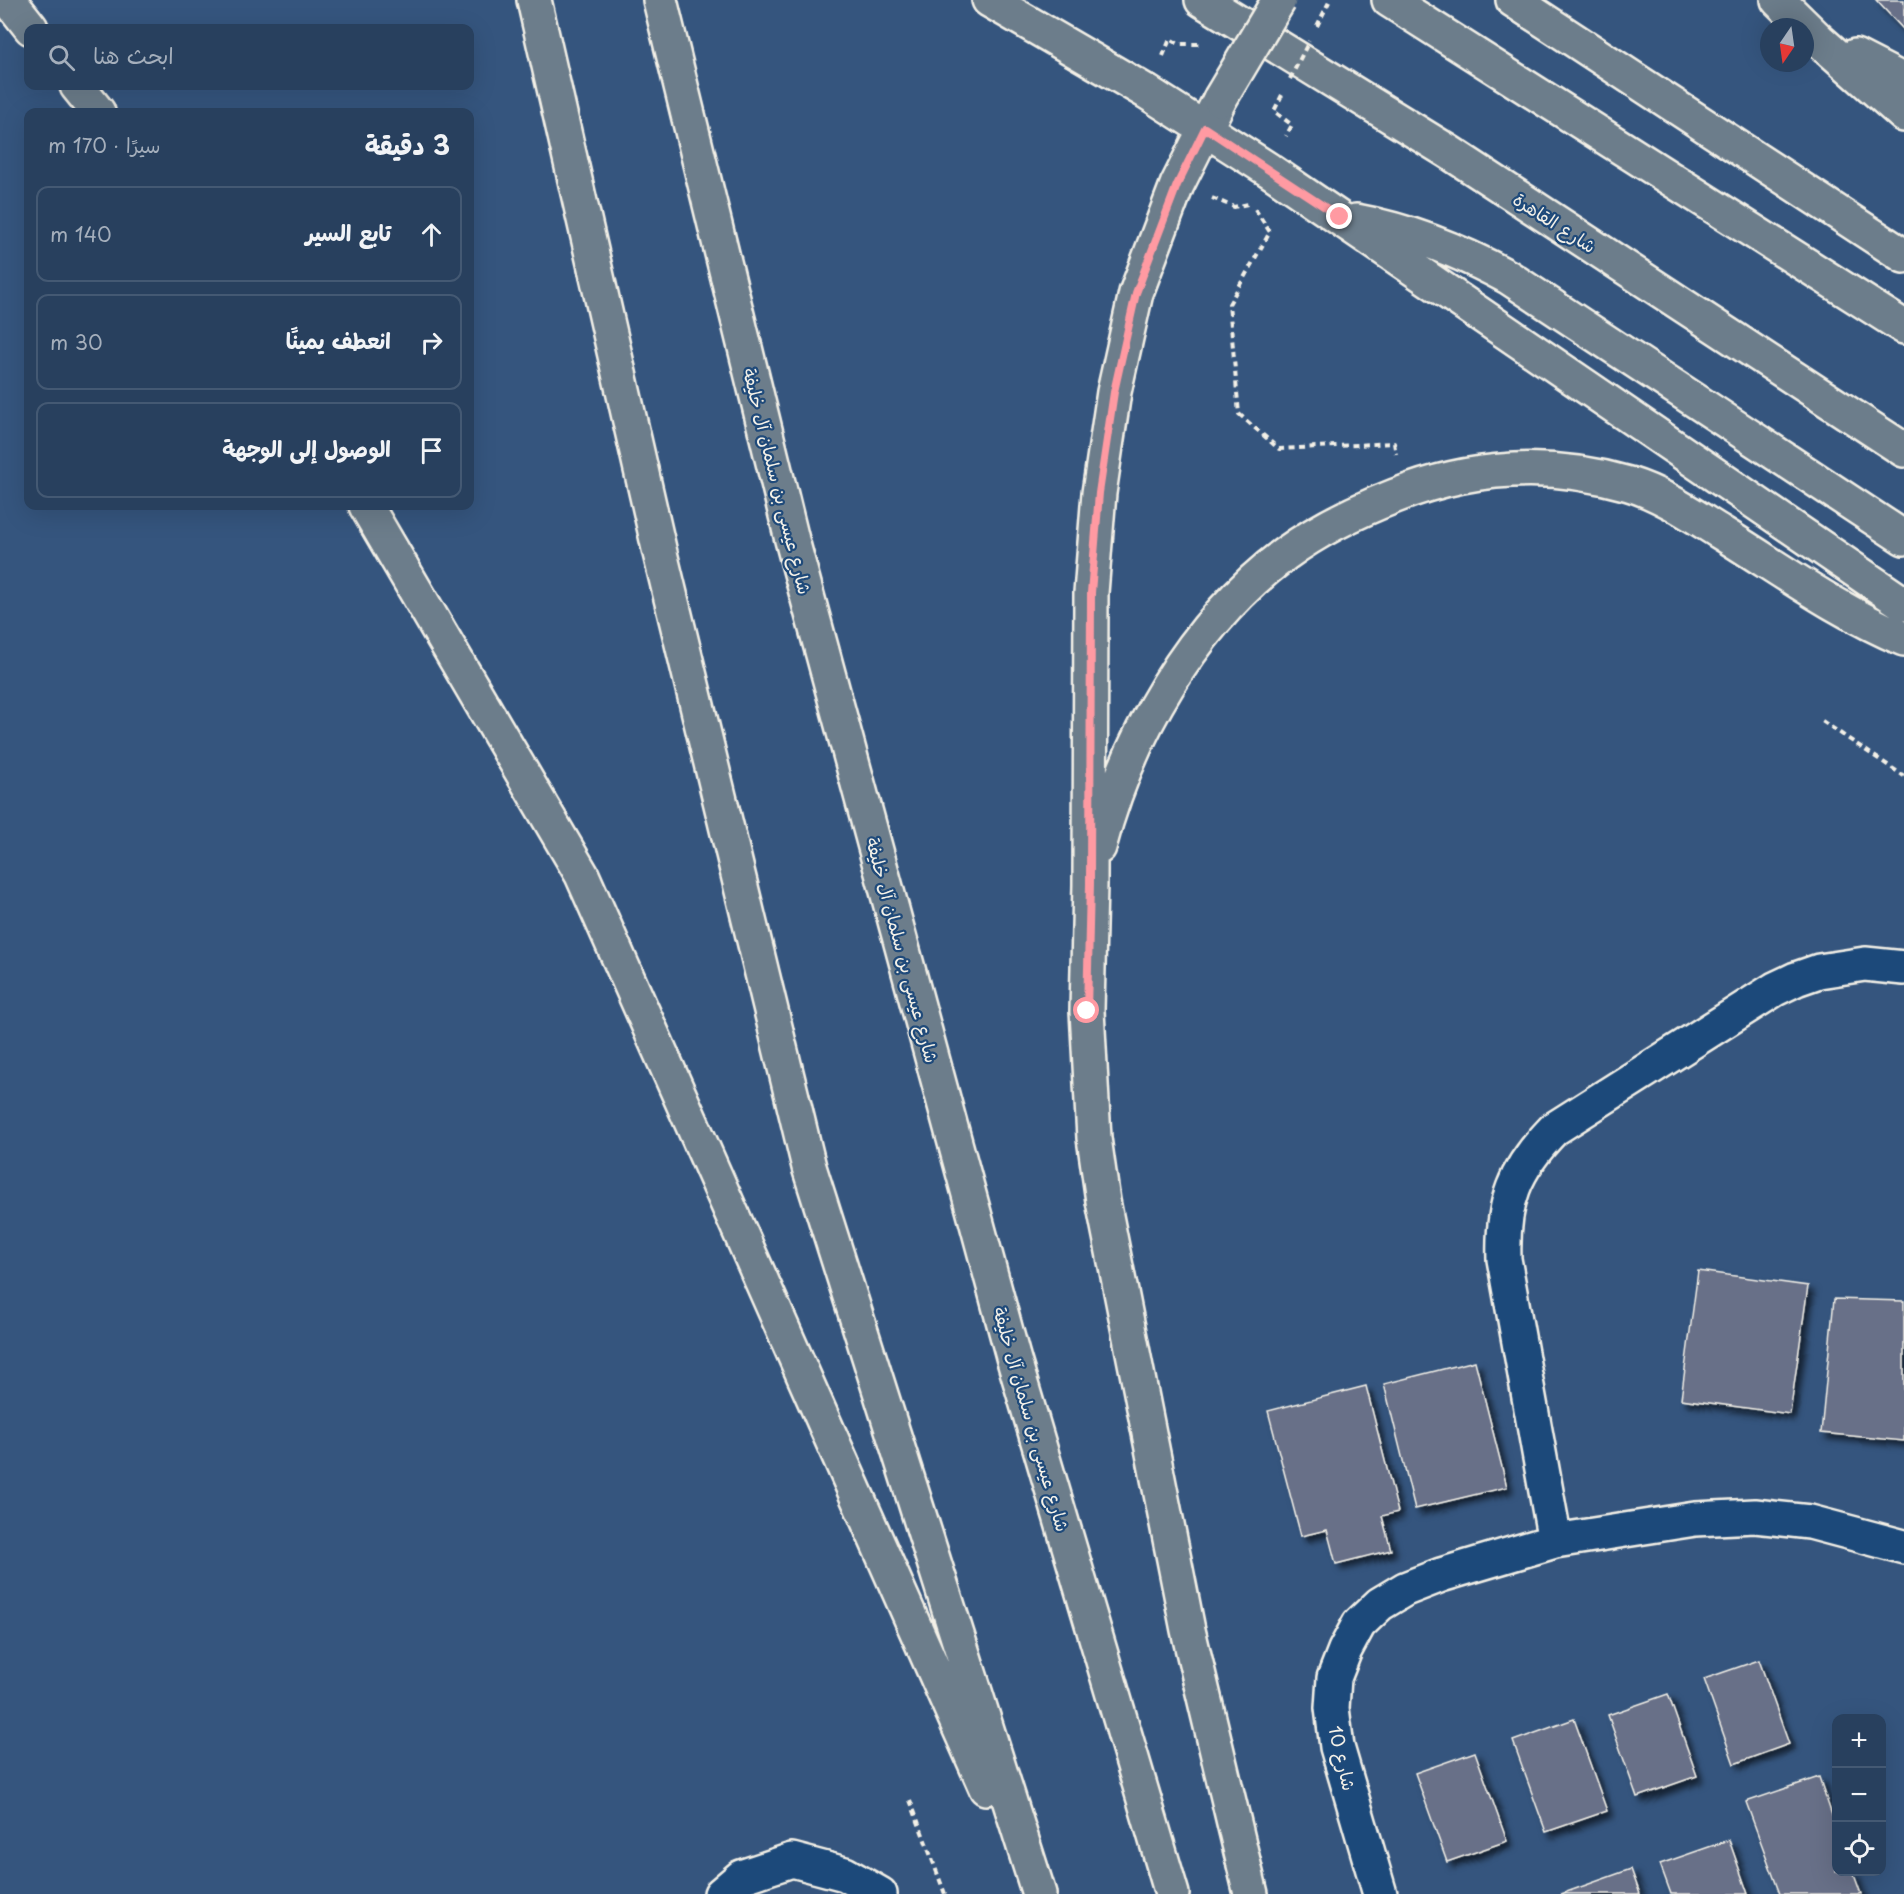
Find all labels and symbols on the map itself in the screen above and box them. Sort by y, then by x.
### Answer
north arrow [1760,18,1814,72]
street label: شارع القاهرة [1508,185,1602,259]
route end [1326,203,1352,229]
street label: شارع عيسى بن سلمان آل خليفة [737,365,819,597]
street label: شارع عيسى بن سلمان آل خليفة [860,834,946,1066]
route start [1073,997,1099,1023]
street label: شارع عيسى بن سلمان آل خليفة [987,1304,1077,1534]
street label: شارع 10 [1322,1723,1364,1793]

